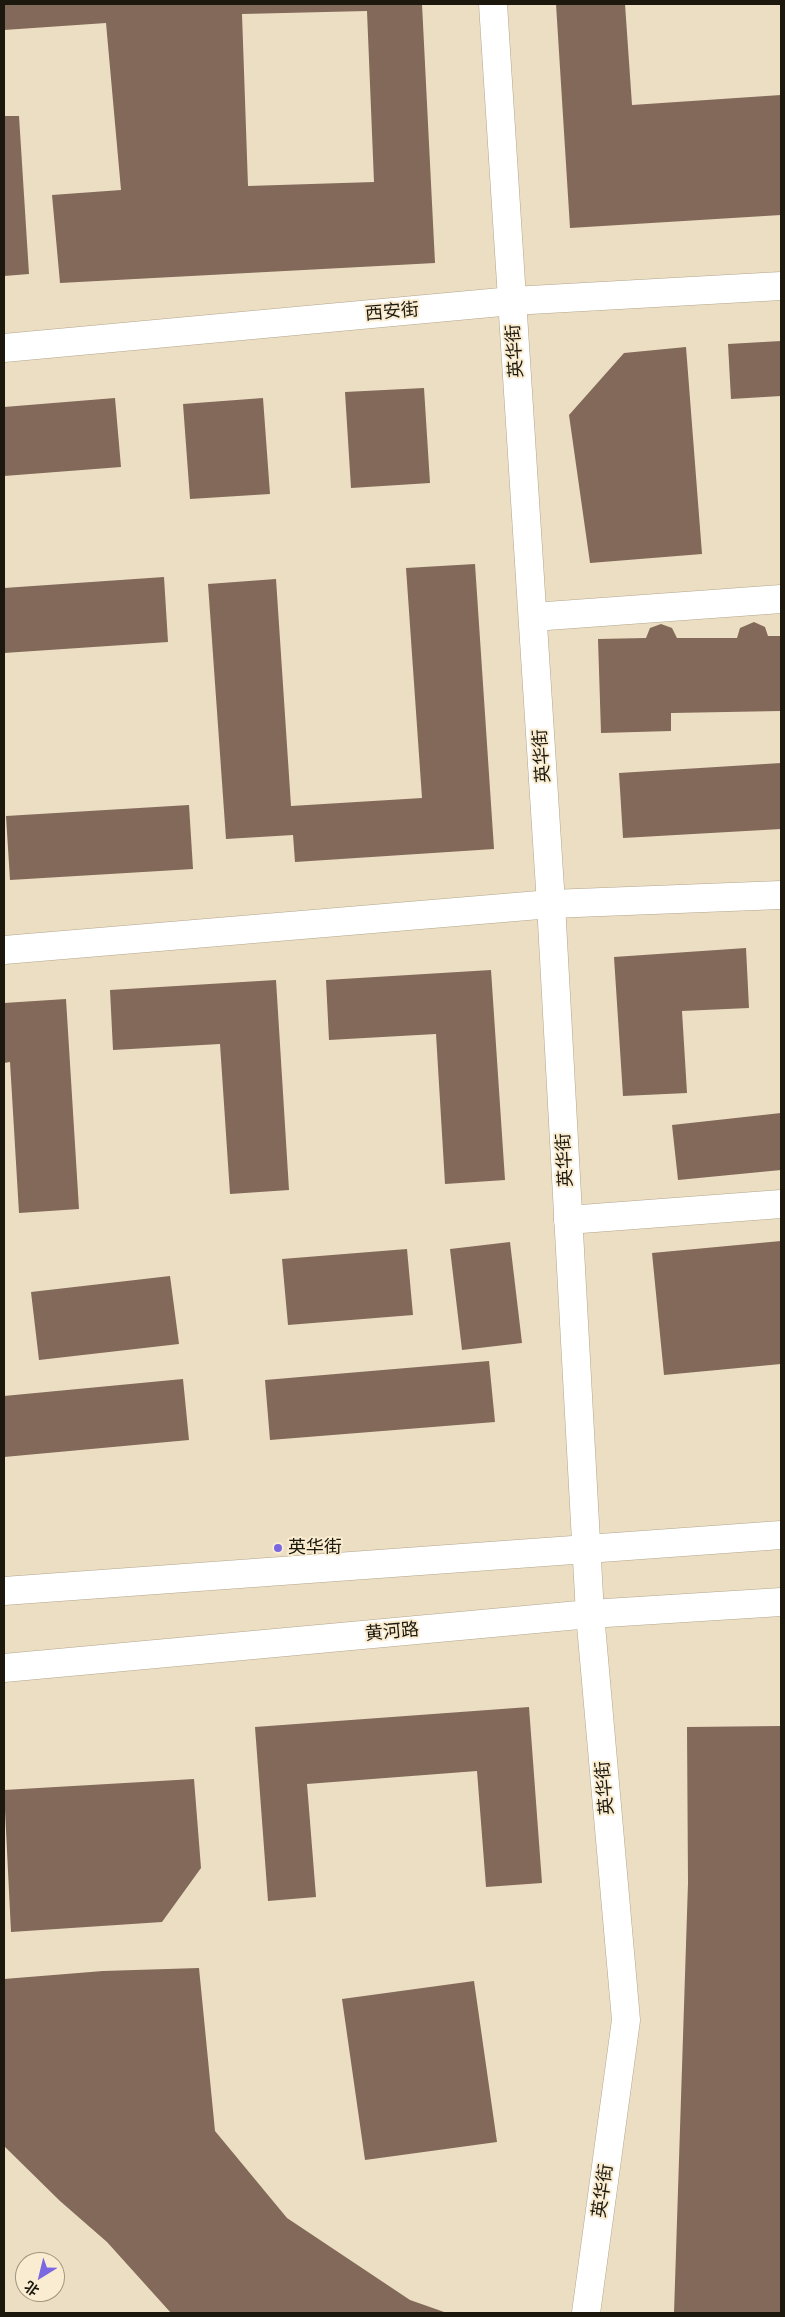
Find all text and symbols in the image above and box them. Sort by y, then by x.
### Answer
street label: 西安街 [364,299,420,325]
street label: 英华街 [502,323,528,379]
street label: 英华街 [529,728,555,784]
street label: 英华街 [553,1132,577,1188]
place label: 英华街 [288,1537,342,1559]
marker: 英华街 [272,1542,284,1554]
street label: 黄河路 [364,1619,420,1645]
street label: 英华街 [592,1760,618,1816]
street label: 英华街 [589,2163,617,2219]
north arrow [15,2252,65,2302]
text: 北 [21,2277,43,2300]

